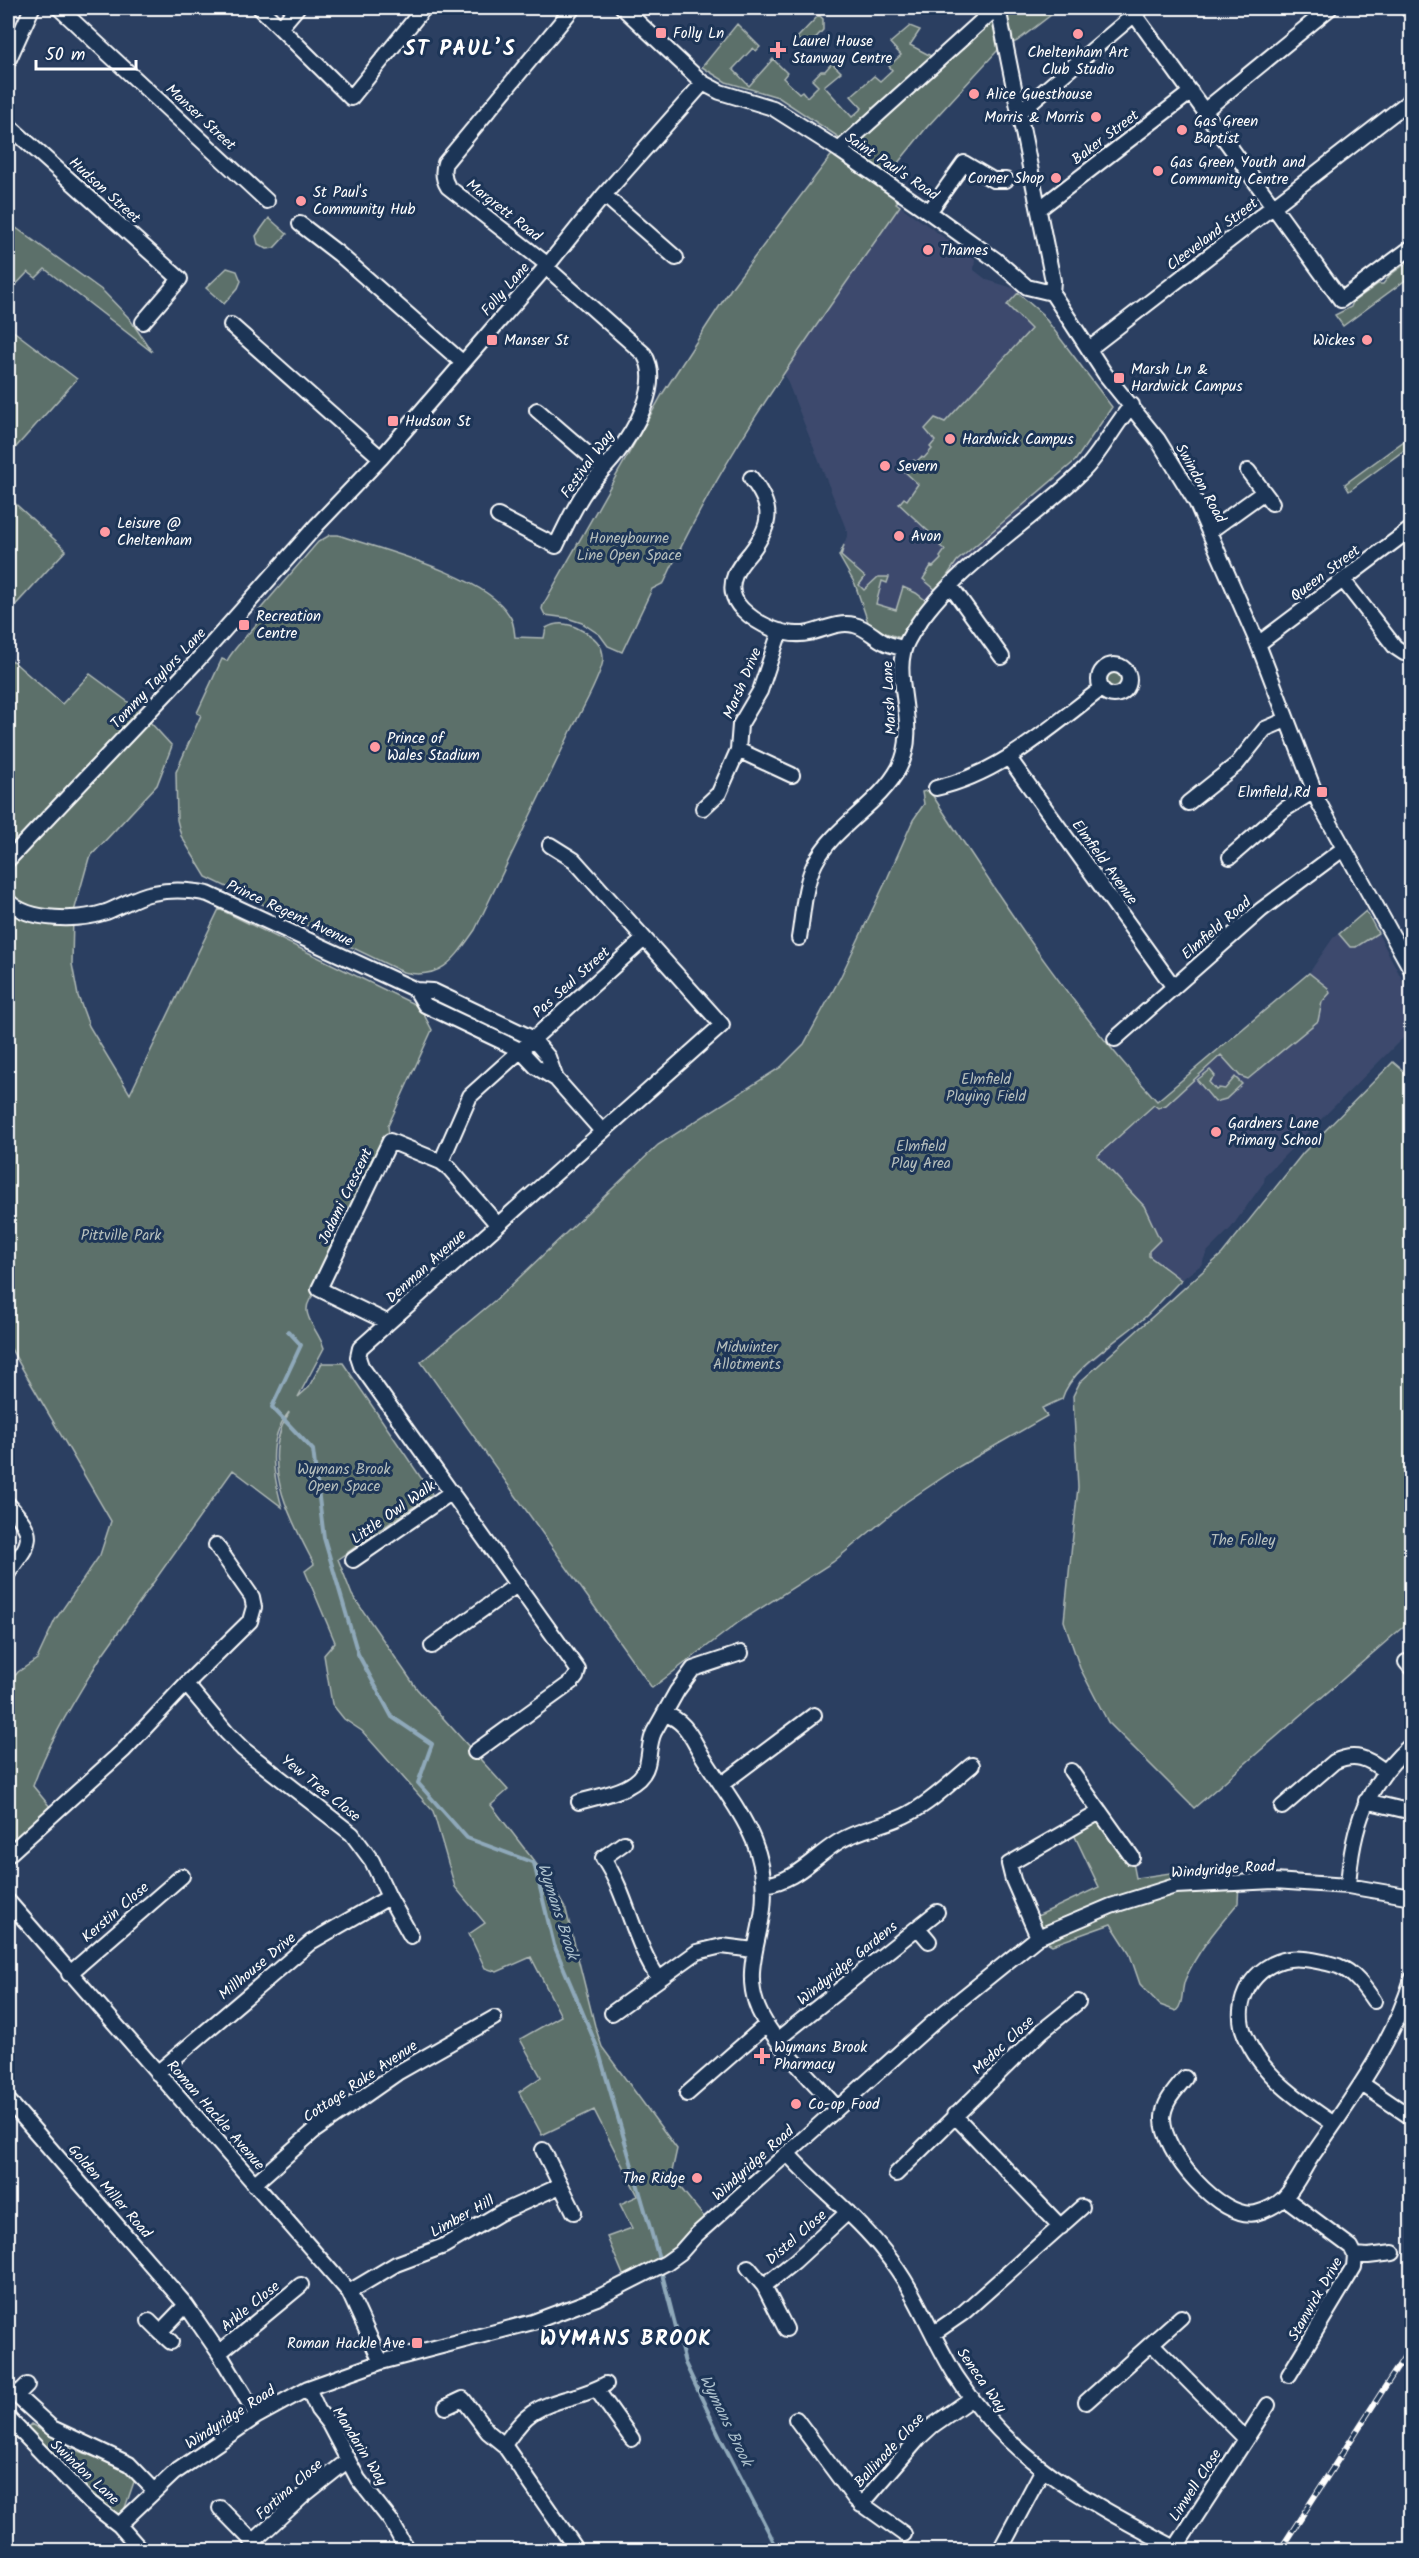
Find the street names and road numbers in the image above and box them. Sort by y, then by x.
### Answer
street label: Manser Street [160,79,241,157]
street label: Baker Street [1067,104,1145,171]
street label: Saint Paul's Road [839,126,944,208]
street label: Hudson Street [63,152,146,230]
street label: Margrett Road [460,174,547,248]
street label: Cleeveland Street [1162,192,1264,277]
street label: Folly Lane [475,257,536,322]
street label: Festival Way [555,425,621,504]
street label: Swindon Road [1168,439,1232,528]
street label: Queen Street [1285,539,1366,608]
street label: Tommy Taylors Lane [105,622,213,735]
street label: Marsh Drive [717,644,769,723]
street label: Marsh Lane [876,660,904,736]
street label: Elmfield Avenue [1065,815,1144,910]
street label: Prince Regent Avenue [222,874,357,954]
street label: Elmfield Road [1176,891,1257,966]
street label: Pas Seul Street [528,941,616,1024]
street label: Jodami Crescent [312,1144,380,1249]
street label: Denman Avenue [381,1224,473,1310]
street label: Little Owl Walk [346,1474,441,1551]
street label: Yew Tree Close [275,1749,366,1829]
street label: Windyridge Road [1170,1854,1276,1886]
street label: Kerstin Close [76,1876,155,1949]
street label: Windyridge Gardens [792,1915,904,2012]
street label: Millhouse Drive [213,1927,302,2007]
street label: Medoc Close [967,2010,1041,2081]
street label: Cottage Rake Avenue [298,2034,423,2129]
street label: Roman Hackle Avenue [160,2055,270,2177]
street label: Windyridge Road [707,2120,801,2207]
street label: Golden Miller Road [61,2139,157,2245]
street label: Limber Hill [426,2189,499,2244]
street label: Distel Close [761,2204,833,2271]
street label: Stanwick Drive [1282,2253,1350,2346]
street label: Arkle Close [216,2275,286,2338]
street label: Seneca Way [950,2343,1013,2419]
street label: Windyridge Road [180,2379,281,2456]
street label: Mandarin Way [325,2402,394,2492]
street label: Ballinode Close [849,2408,931,2494]
street label: Swindon Lane [44,2434,125,2512]
street label: Linwell Close [1163,2444,1229,2527]
street label: Fortina Close [251,2453,329,2526]

